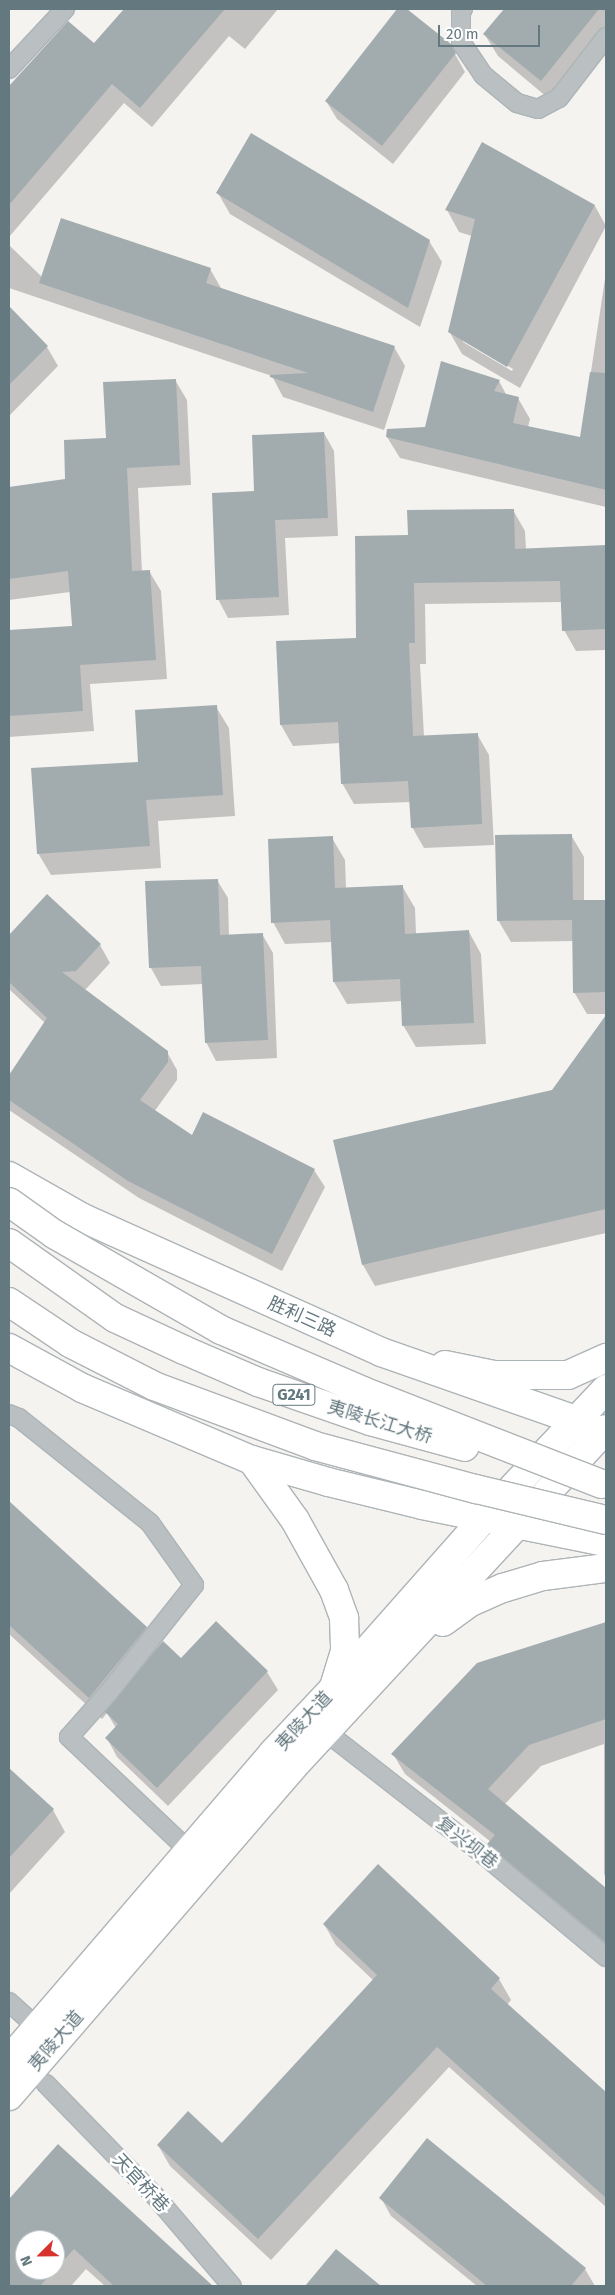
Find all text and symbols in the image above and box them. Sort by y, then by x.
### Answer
scale bar [440,15,542,47]
text: 20 m [446,25,479,43]
street label: 胜利三路 [265,1292,339,1342]
road number: G241 [272,1382,316,1408]
street label: 夷陵长江大桥 [325,1396,435,1448]
street label: 夷陵大道 [272,1687,336,1755]
street label: 复兴坝巷 [432,1812,502,1874]
street label: 夷陵大道 [24,2007,88,2075]
street label: 天官桥巷 [109,2149,173,2217]
north arrow [15,2230,65,2280]
text: N [17,2253,36,2268]

